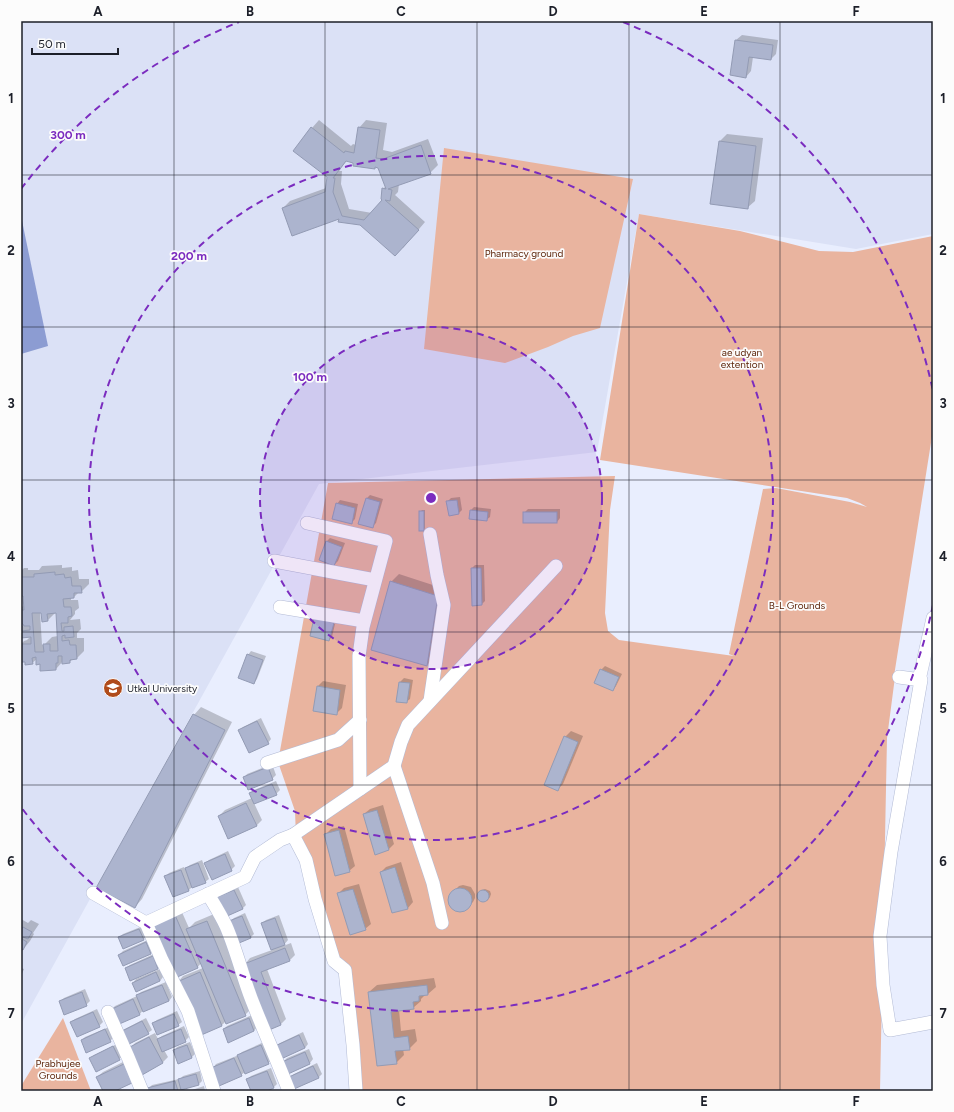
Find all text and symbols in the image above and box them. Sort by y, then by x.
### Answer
text: A [93,4,103,19]
text: B [246,4,254,19]
text: C [396,4,406,19]
text: D [548,4,558,19]
text: E [700,4,708,19]
text: F [852,4,860,19]
scale bar [32,30,118,56]
text: 50 m [38,37,66,51]
text: 1 [8,91,14,106]
text: 1 [940,91,946,106]
text: 300 m [50,128,86,142]
text: 2 [7,243,15,258]
text: 2 [939,243,947,258]
park label: Pharmacy ground [485,247,563,260]
text: 200 m [171,249,207,263]
park label: ae udyan extention [721,346,764,371]
text: 100 m [293,370,327,384]
text: 3 [7,396,15,411]
text: 3 [939,396,947,411]
centre of rings [424,491,438,505]
text: 4 [7,549,15,564]
text: 4 [939,549,947,564]
park label: B-L Grounds [769,599,826,612]
school or university icon: Utkal University [102,677,124,699]
place label: Utkal University [127,682,198,695]
text: 5 [7,701,15,716]
text: 5 [939,701,947,716]
text: 6 [7,854,15,869]
text: 6 [939,854,947,869]
text: 7 [7,1006,15,1021]
text: 7 [939,1006,947,1021]
park label: Prabhujee Grounds [36,1057,81,1082]
text: A [93,1094,103,1109]
text: B [246,1094,254,1109]
text: C [396,1094,406,1109]
text: D [548,1094,558,1109]
text: E [700,1094,708,1109]
text: F [852,1094,860,1109]

